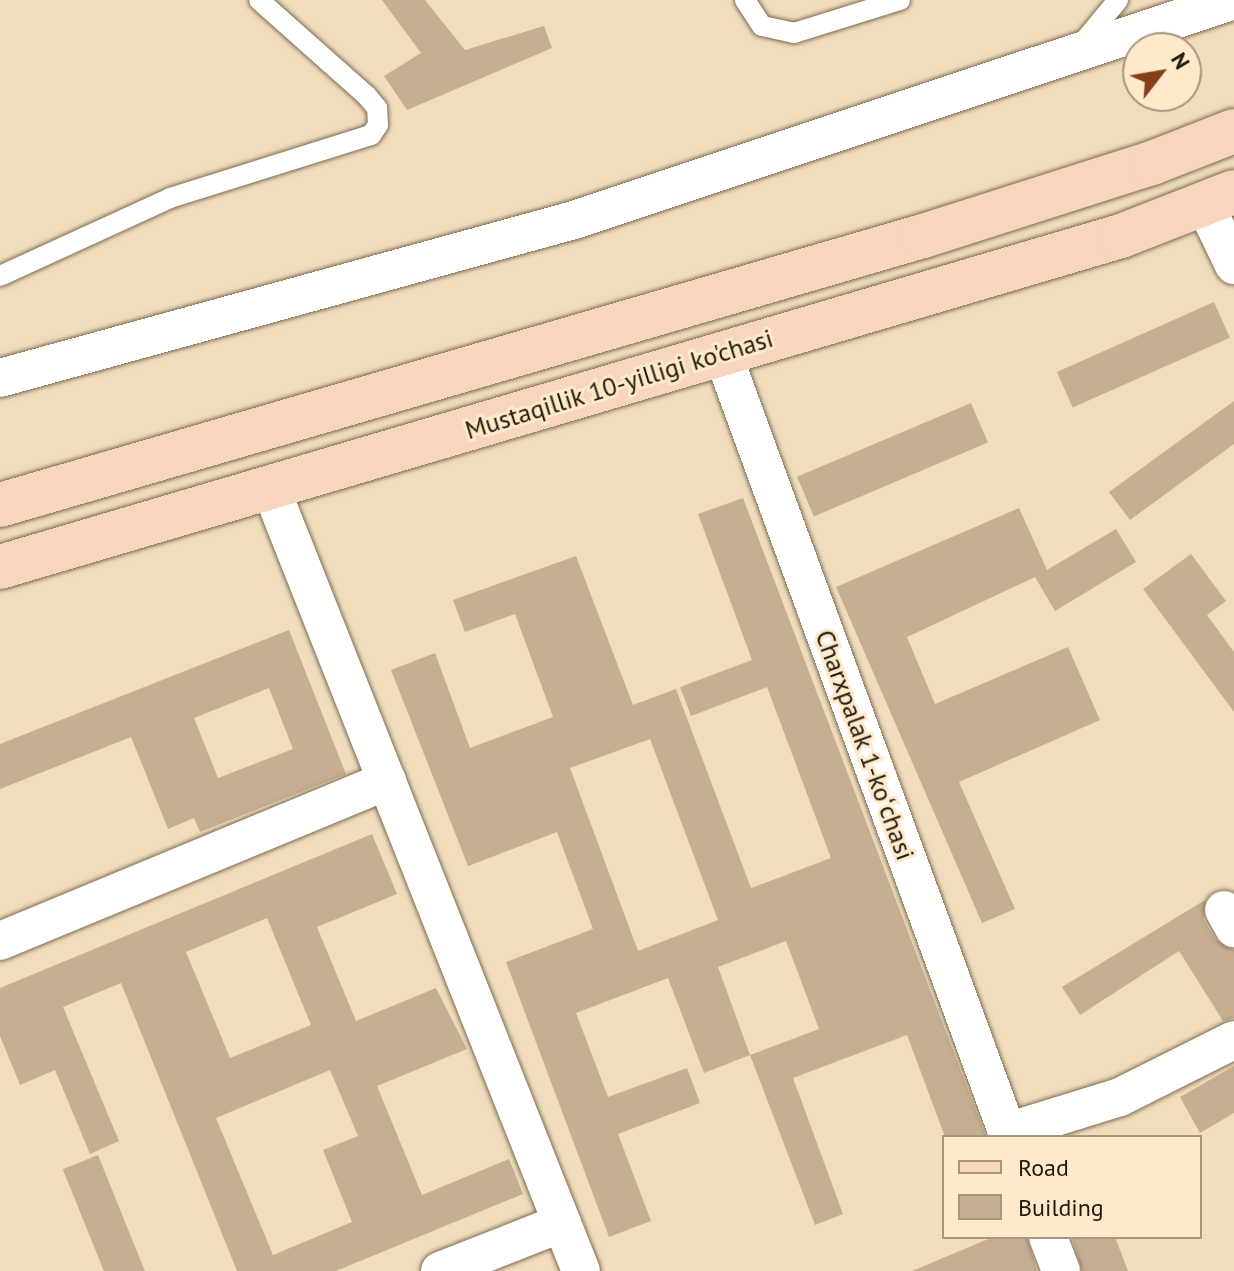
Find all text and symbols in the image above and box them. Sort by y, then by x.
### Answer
north arrow [1122,32,1202,112]
text: N [1165,47,1197,74]
street label: Mustaqillik 10-yilligi ko'chasi [461,322,777,446]
street label: Charxpalak 1-koʻchasi [809,625,921,865]
legend [942,1135,1202,1239]
text: Road [1018,1152,1069,1183]
text: Building [1018,1192,1104,1223]

